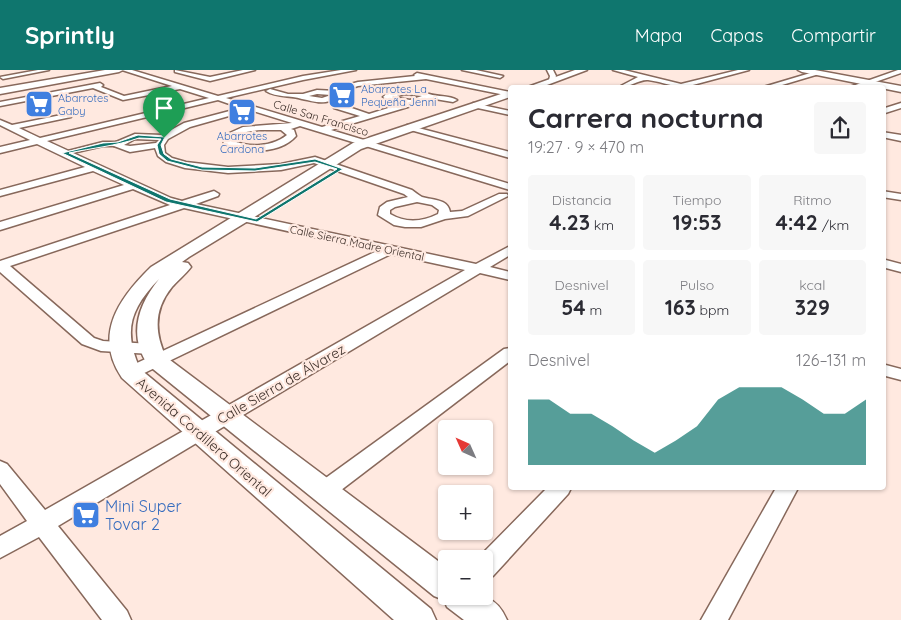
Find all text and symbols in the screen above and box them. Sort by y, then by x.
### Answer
text: Sprintly [25,20,115,50]
text: Mapa [635,24,682,47]
text: Capas [710,24,763,47]
text: Compartir [791,24,876,47]
supermarket icon: Abarrotes La Pequeña Jenni [327,80,357,110]
place label: Abarrotes La Pequeña Jenni [361,82,436,109]
pin [143,87,185,138]
supermarket icon: Abarrotes Gaby [24,89,54,119]
place label: Abarrotes Gaby [58,91,108,118]
icon: arrive [150,94,178,122]
supermarket icon: Abarrotes Cardona [227,97,257,127]
street label: Calle San Francisco [272,97,371,139]
text: Carrera nocturna [528,100,764,135]
button: share [814,102,866,154]
place label: Abarrotes Cardona [217,129,267,156]
text: 19:27 · 9 × 470 m [528,137,644,157]
text: Distancia [552,191,612,209]
text: Tiempo [672,191,722,209]
text: Ritmo [793,191,832,209]
text: 4.23 [549,209,590,235]
text: 19:53 [672,209,722,235]
text: 4:42 [775,209,818,235]
text: km [590,216,614,234]
text: /km [818,216,849,234]
street label: Calle Sierra Madre Oriental [289,222,425,264]
text: Desnivel [555,276,609,294]
text: Pulso [680,276,714,294]
text: kcal [799,276,825,294]
text: 54 [561,294,586,320]
text: 163 [665,294,696,320]
text: 329 [795,294,830,320]
text: m [586,301,602,319]
text: bpm [696,301,729,319]
street label: Calle Sierra de Álvarez [214,340,349,428]
text: Desnivel [528,350,590,370]
text: 126–131 m [796,350,866,370]
street label: Avenida Cordillera Oriental [133,373,275,501]
north arrow [438,420,492,475]
map controls [438,420,493,605]
button: + [438,485,493,540]
place label: Mini Super Tovar 2 [105,496,182,534]
supermarket icon: Mini Super Tovar 2 [71,500,101,530]
button: − [438,550,493,605]

